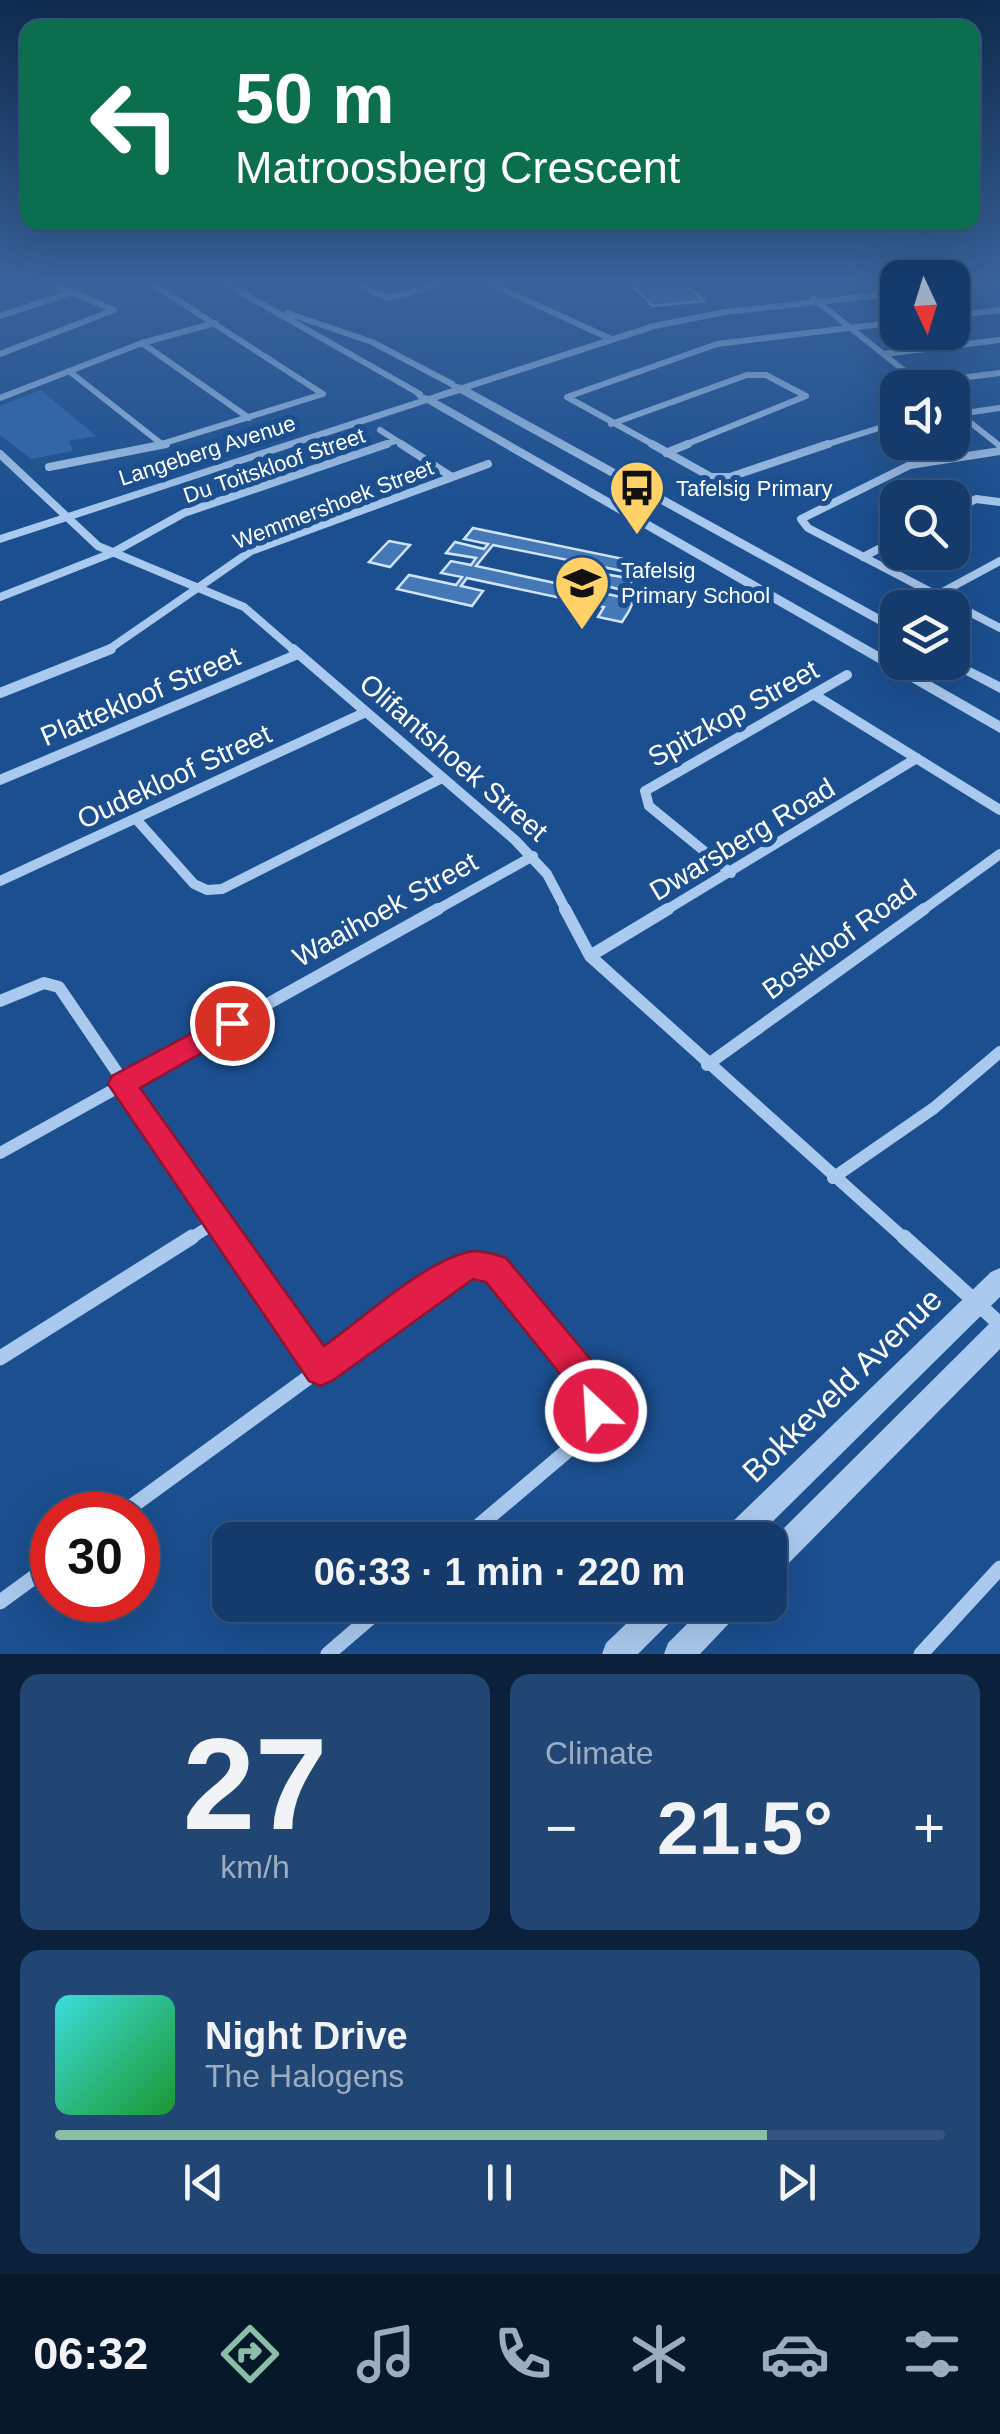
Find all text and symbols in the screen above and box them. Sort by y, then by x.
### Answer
icon: left [70,60,200,190]
text: 50 m [235,60,395,138]
text: Matroosberg Crescent [235,142,680,193]
north arrow [880,260,970,350]
map controls [880,260,970,680]
button: sound [880,370,970,460]
street label: Langeberg Avenue [116,410,299,491]
street label: Du Toitskloof Street [180,423,368,508]
street label: Wemmershoek Street [230,455,437,554]
bus stop icon: Tafelsig Primary [607,458,667,537]
place label: Tafelsig Primary [676,476,832,501]
button: search [880,480,970,570]
school or university icon: Tafelsig Primary School [552,553,612,632]
place label: Tafelsig Primary School [621,558,770,608]
button: layers [880,590,970,680]
street label: Plattekloof Street [36,640,245,752]
street label: Spitzkop Street [643,654,824,773]
street label: Olifantshoek Street [354,668,554,847]
street label: Oudekloof Street [72,718,276,835]
street label: Dwarsberg Road [644,772,840,907]
street label: Waaihoek Street [288,846,483,973]
street label: Boskloof Road [757,873,922,1005]
pin [190,981,275,1066]
icon: arrive [205,996,260,1051]
street label: Bokkeveld Avenue [735,1281,949,1489]
position arrow [544,1359,648,1463]
speed limit sign: 30 [30,1492,160,1622]
text: 06:33 · 1 min · 220 m [314,1551,685,1593]
text: 27 [183,1711,327,1857]
text: Climate [545,1735,653,1771]
text: 21.5° [657,1786,833,1870]
text: − [545,1797,577,1859]
text: + [913,1797,945,1859]
text: km/h [220,1849,290,1885]
text: Night Drive [205,2015,408,2057]
text: The Halogens [205,2058,404,2094]
icon: previous [176,2155,231,2210]
icon: pause [472,2155,527,2210]
icon: next [769,2155,824,2210]
icon: directions [215,2319,285,2389]
icon: music [351,2319,421,2389]
icon: phone [488,2319,558,2389]
icon: climate [624,2319,694,2389]
icon: car [760,2319,830,2389]
icon: filters [897,2319,967,2389]
text: 06:32 [33,2328,148,2379]

